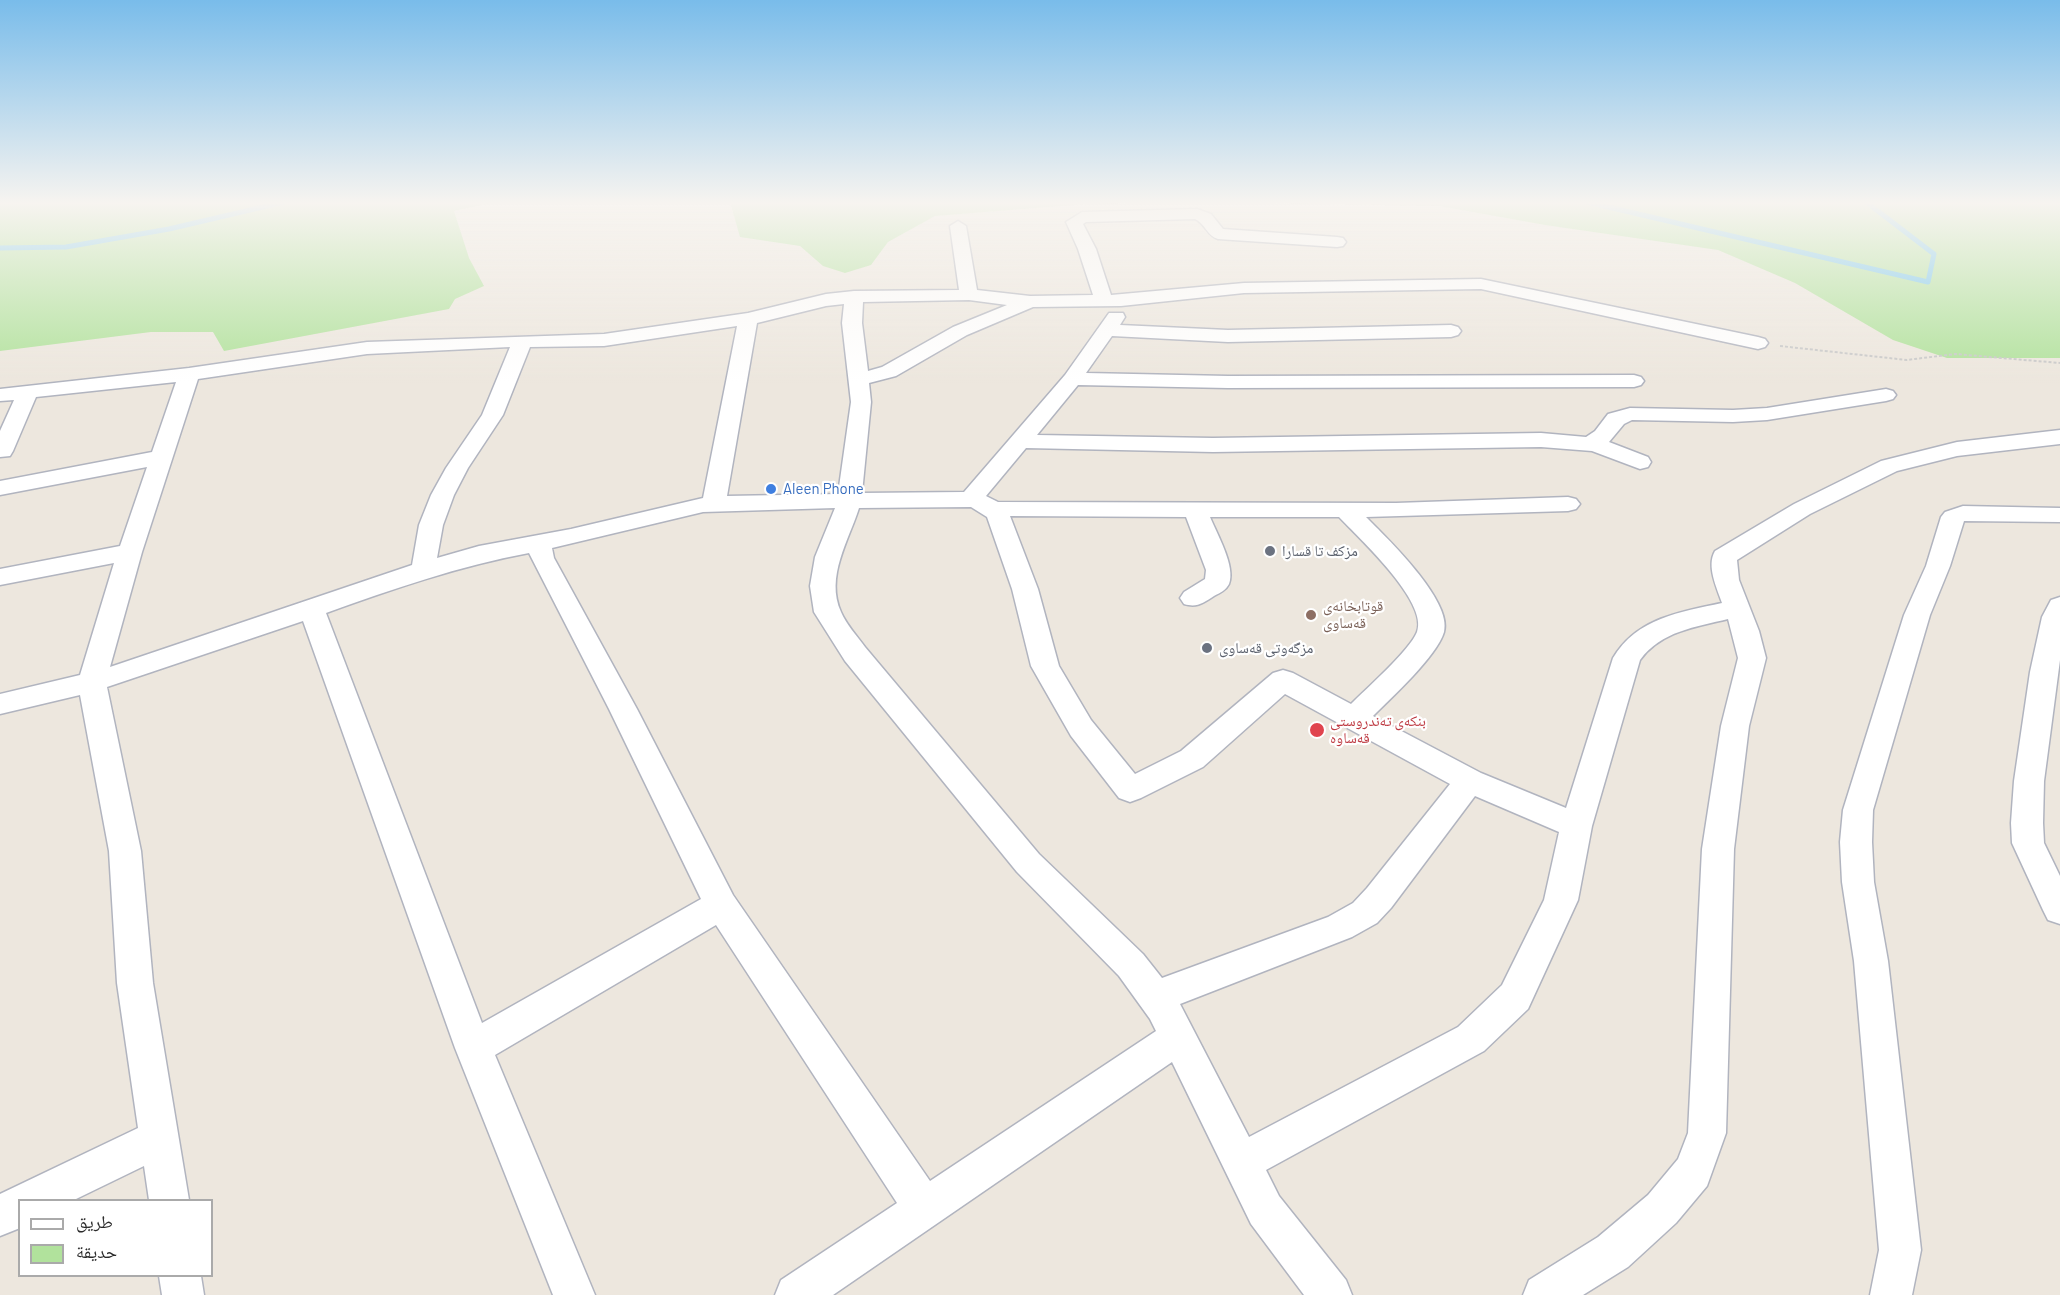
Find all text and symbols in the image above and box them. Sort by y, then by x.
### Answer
place label: Aleen Phone [783,480,864,498]
marker: Aleen Phone [764,482,778,496]
place label: مزكف تا قسارا [1282,542,1358,560]
marker: مزكف تا قسارا [1263,544,1277,558]
place label: قوتابخانەی قەساوی [1323,597,1383,632]
marker: قوتابخانەی قەساوی [1304,608,1318,622]
place label: مزگەوتی قەساوی [1219,639,1313,657]
marker: مزگەوتی قەساوی [1200,641,1214,655]
place label: بنکەی تەندروستی قەساوە [1330,712,1426,747]
marker: بنکەی تەندروستی قەساوە [1308,721,1326,739]
legend [18,1199,213,1277]
text: طريق [76,1210,113,1232]
text: حديقة [76,1240,117,1262]

